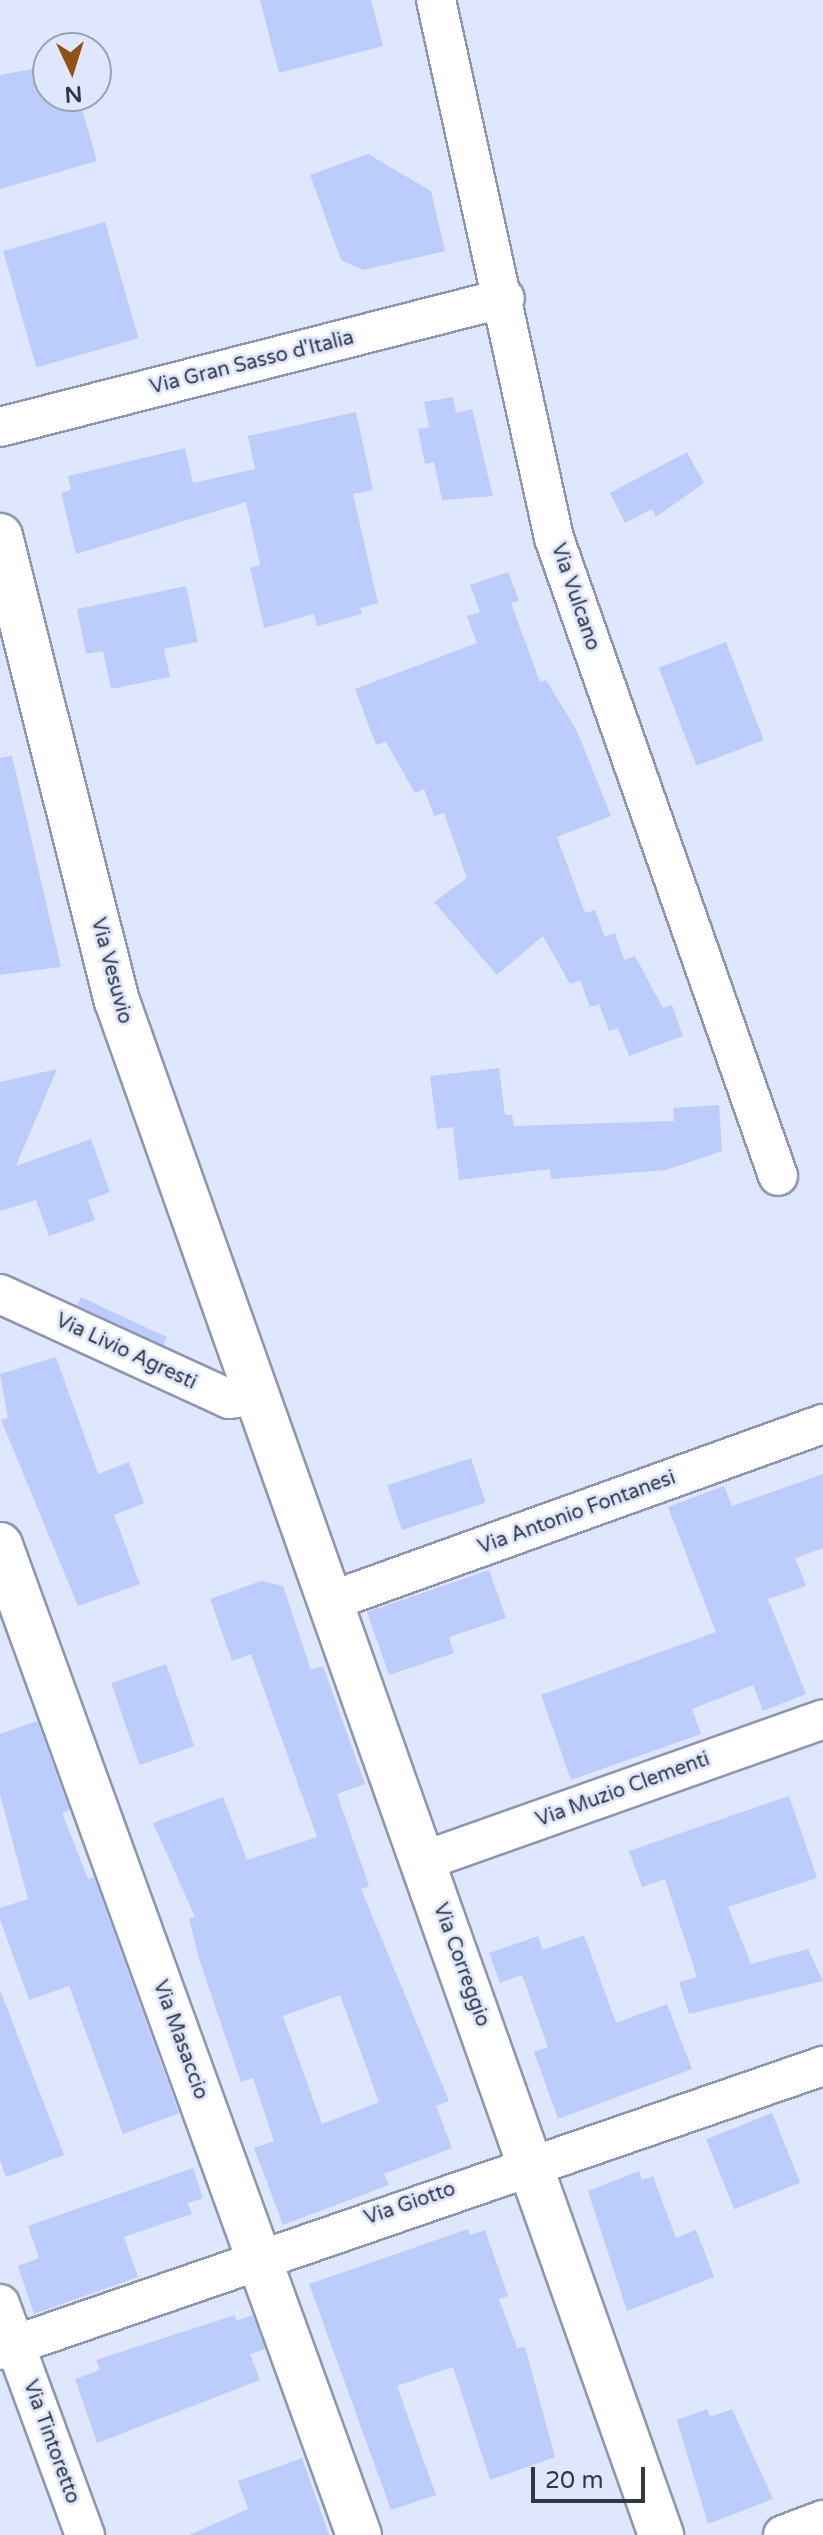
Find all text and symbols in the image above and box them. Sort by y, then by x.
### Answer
north arrow [32,32,112,112]
text: N [64,80,83,108]
street label: Via Gran Sasso d'Italia [148,326,356,400]
street label: Via Vulcano [545,540,605,654]
street label: Via Vesuvio [85,915,137,1027]
street label: Via Livio Agresti [52,1309,200,1395]
street label: Via Antonio Fontanesi [475,1466,679,1560]
street label: Via Muzio Clementi [533,1747,713,1833]
street label: Via Correggio [428,1900,494,2030]
street label: Via Masaccio [147,1977,213,2103]
street label: Via Giotto [361,2177,459,2231]
street label: Via Tintoretto [18,2377,84,2507]
scale bar [535,2451,649,2501]
text: 20 m [545,2466,603,2495]

